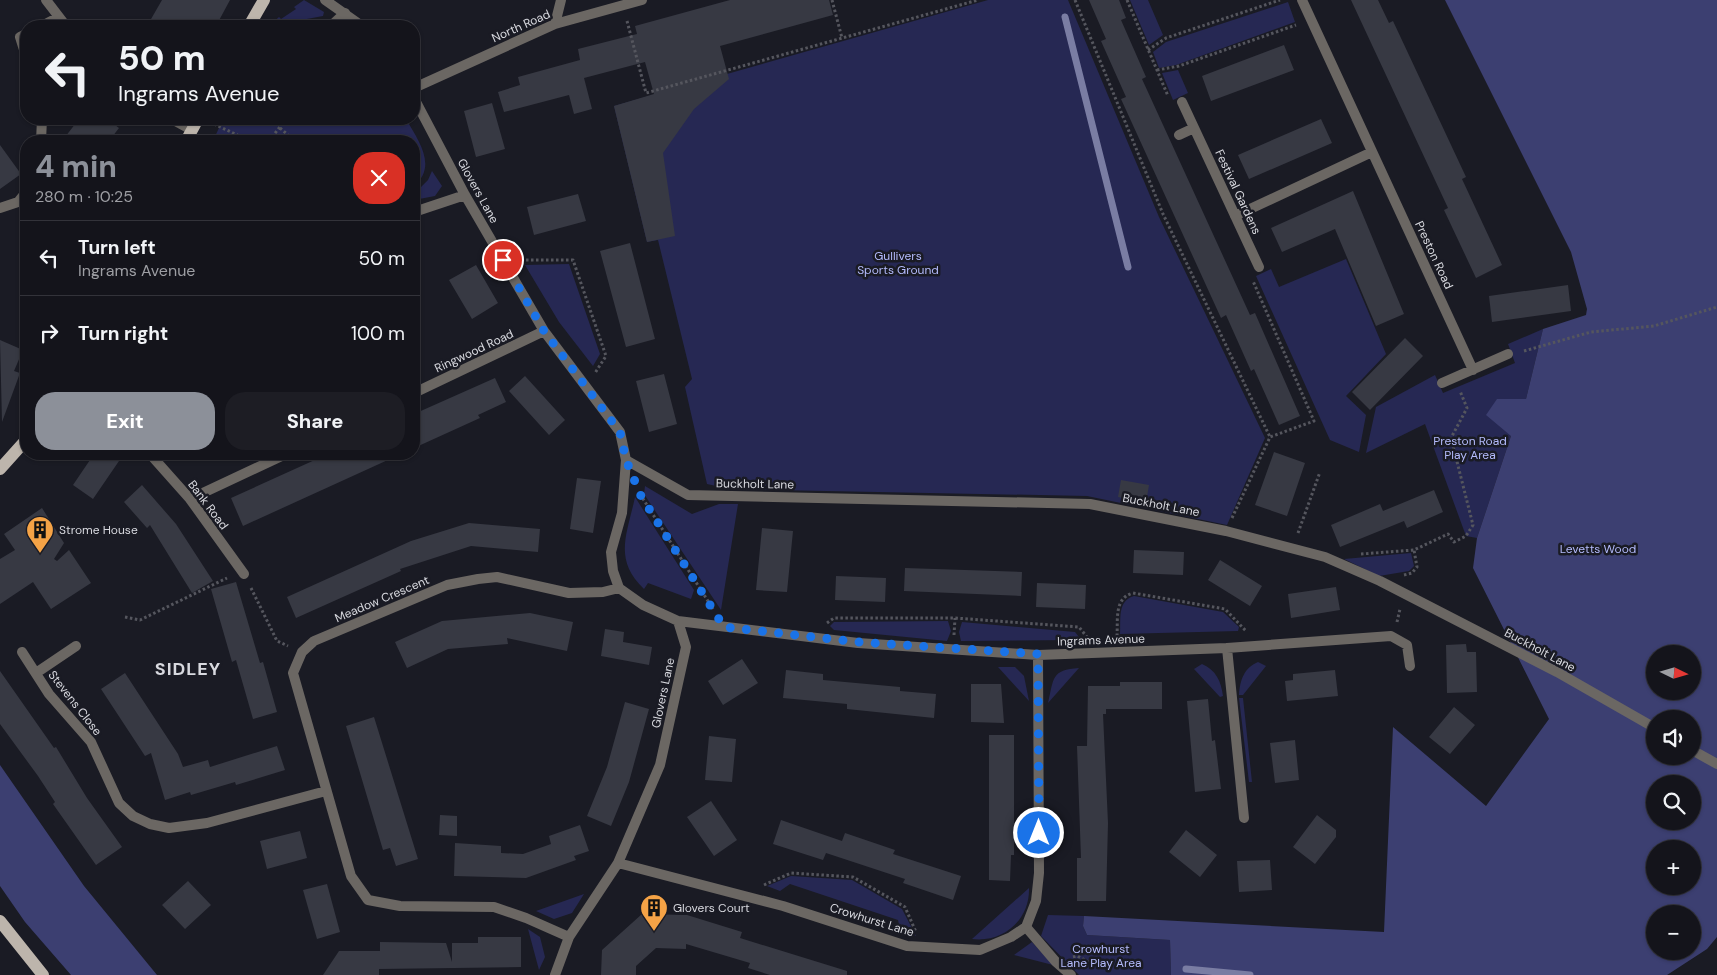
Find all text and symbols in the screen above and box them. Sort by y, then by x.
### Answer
street label: North Road [489,6,553,46]
text: 50 m [118,35,206,81]
icon: left [35,40,100,105]
text: Ingrams Avenue [118,79,279,108]
text: 4 min [35,147,117,186]
street label: Festival Gardens [1211,147,1265,237]
button: close [353,152,405,204]
street label: Glovers Lane [454,156,502,226]
text: 280 m · 10:25 [35,186,133,207]
street label: Preston Road [1411,218,1457,292]
text: Turn left [78,235,156,260]
pin [482,239,524,281]
icon: left [35,244,63,272]
text: 50 m [358,246,405,271]
icon: arrive [489,246,517,274]
park label: Gullivers Sports Ground [857,248,939,278]
text: Ingrams Avenue [78,260,195,281]
icon: right [35,319,63,347]
text: Turn right [78,321,168,346]
text: 100 m [351,321,405,346]
street label: Ringwood Road [432,326,516,376]
button: Exit [35,392,215,450]
button: Share [225,392,405,450]
park label: Preston Road Play Area [1433,433,1507,463]
street label: Buckholt Lane [716,475,794,493]
street label: Bank Road [184,477,232,533]
street label: Buckholt Lane [1121,490,1201,520]
building icon: Strome House [25,515,55,554]
place label: Strome House [59,522,138,538]
park label: Levetts Wood [1560,541,1636,557]
street label: Meadow Crescent [332,572,432,626]
street label: Buckholt Lane [1502,625,1578,675]
street label: Ingrams Avenue [1057,630,1145,650]
north arrow [1646,645,1701,700]
map controls [1646,645,1701,960]
street label: Glovers Lane [648,656,678,730]
district label: SIDLEY [155,657,221,681]
street label: Stevens Close [45,667,106,739]
button: sound [1646,710,1701,765]
button: search [1646,775,1701,830]
position arrow [1012,806,1064,858]
button: + [1646,840,1701,895]
building icon: Glovers Court [639,893,669,932]
place label: Glovers Court [673,900,750,916]
street label: Crowhurst Lane [828,900,916,940]
button: − [1646,905,1701,960]
park label: Crowhurst Lane Play Area [1060,941,1142,971]

